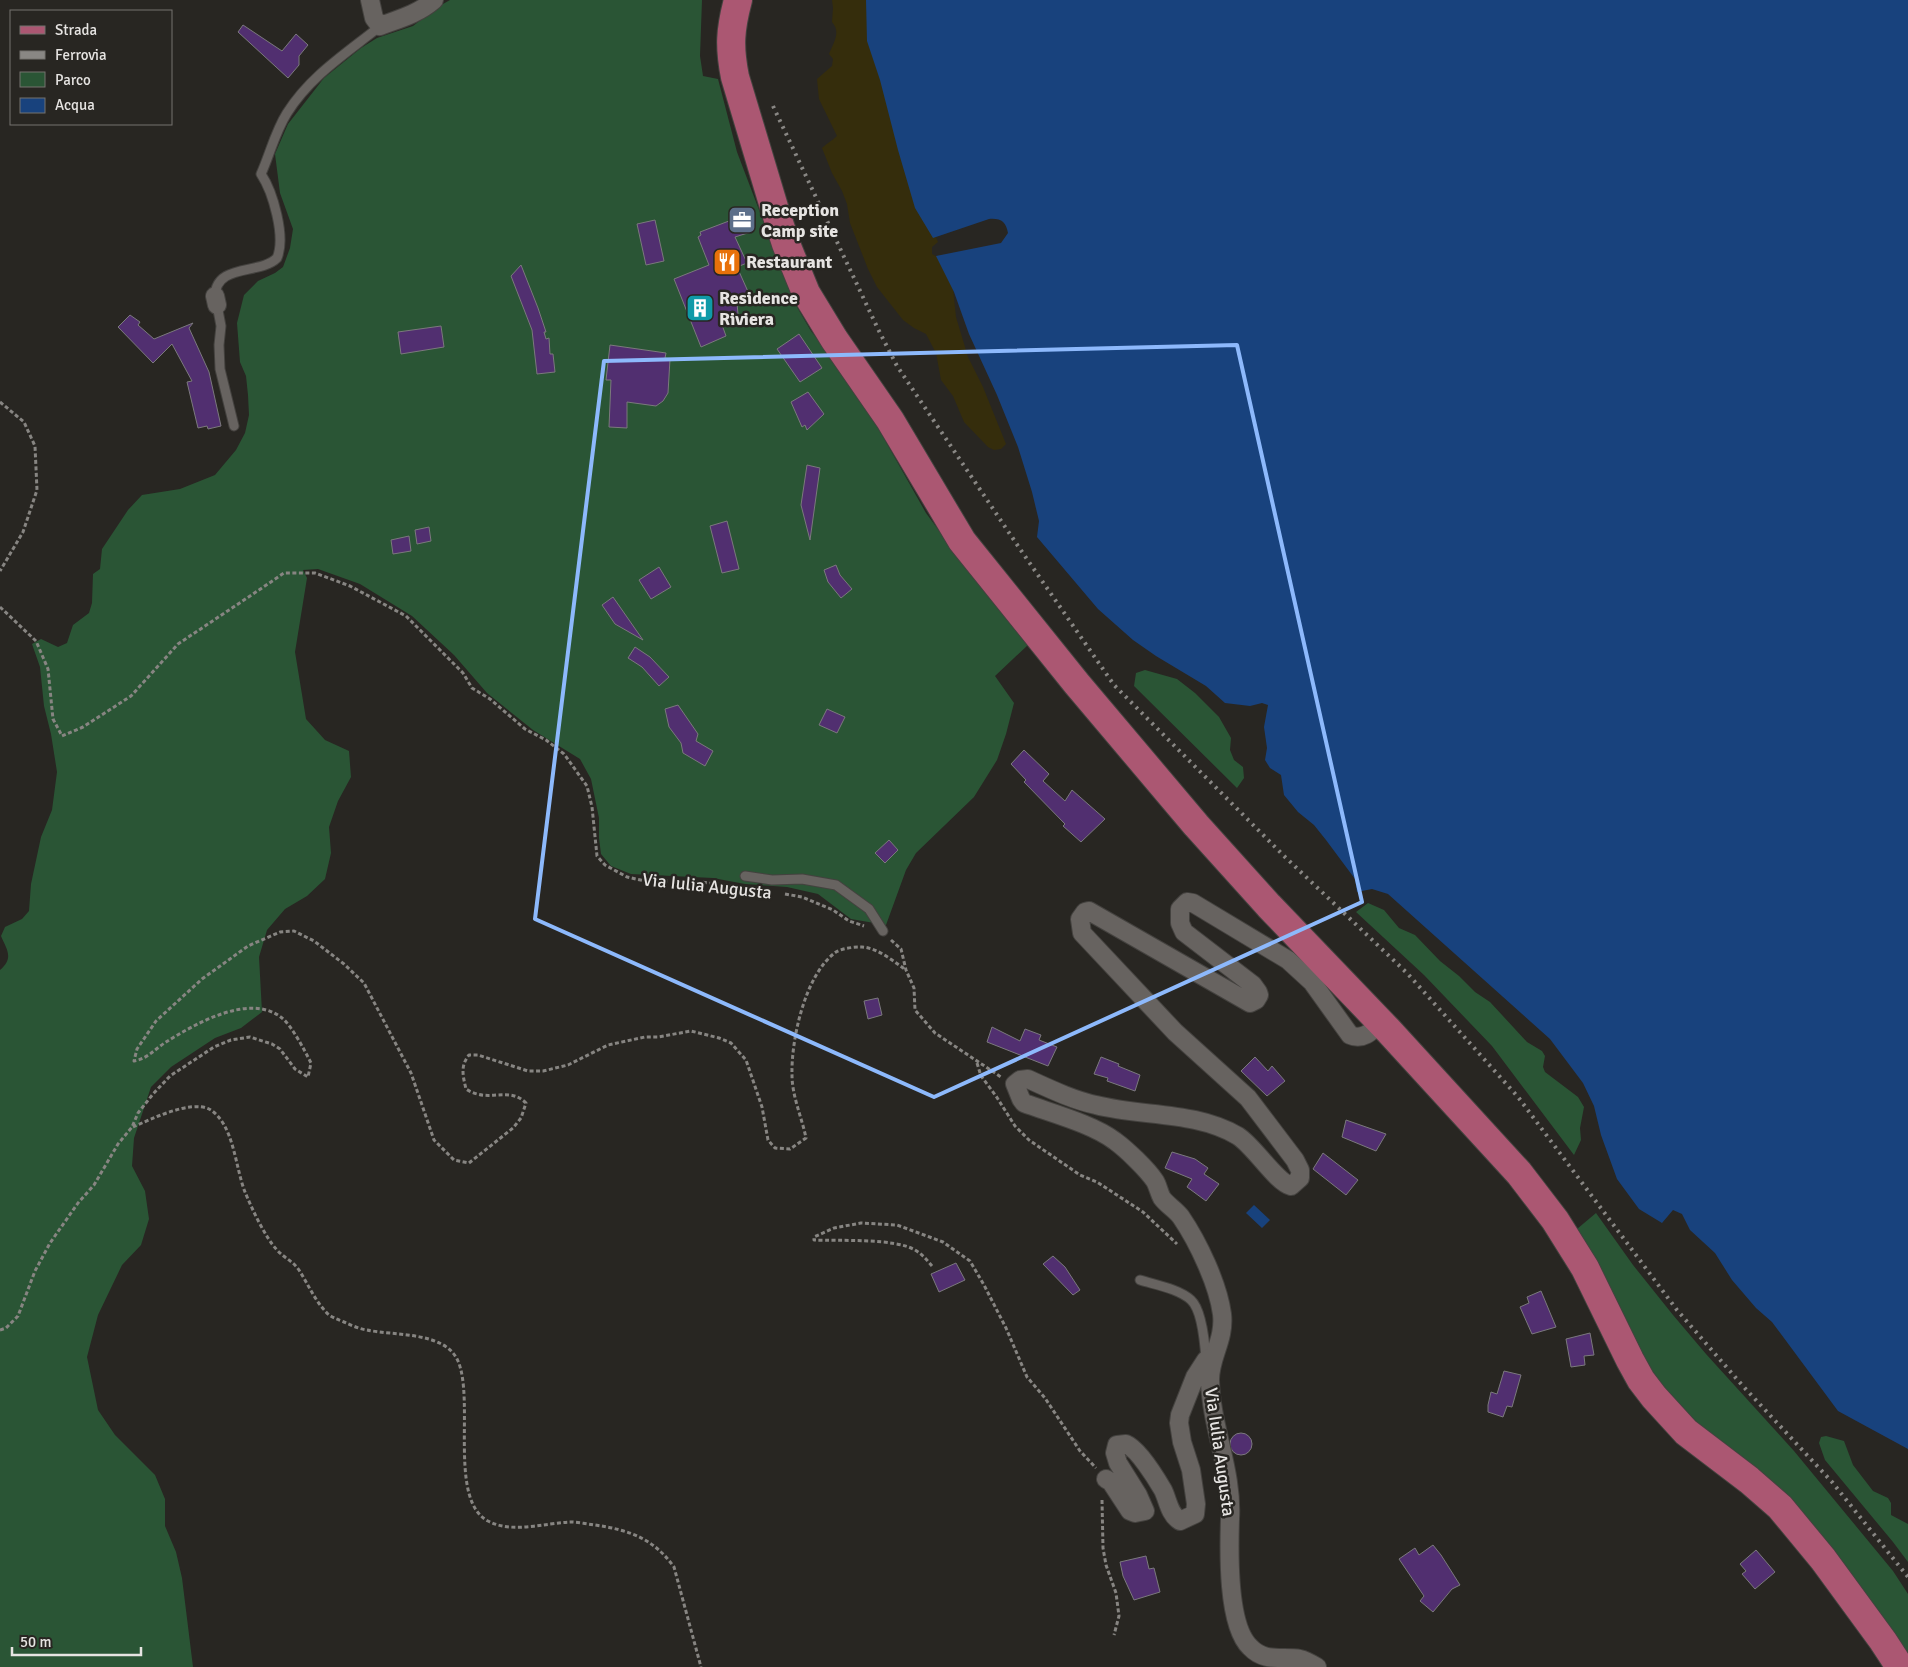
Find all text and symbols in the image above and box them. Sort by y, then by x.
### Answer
legend [10,10,172,125]
text: Strada [55,21,97,39]
text: Ferrovia [55,46,107,64]
text: Parco [55,71,91,89]
text: Acqua [55,96,95,114]
place label: Reception Camp site [761,199,839,242]
office icon: Reception Camp site [727,205,757,235]
restaurant icon: Restaurant [712,247,742,277]
place label: Restaurant [746,251,833,273]
place label: Residence Riviera [719,287,798,330]
building icon: Residence Riviera [685,293,715,323]
street label: Via Iulia Augusta [641,868,773,904]
street label: Via Iulia Augusta [1200,1386,1240,1518]
scale bar [12,1624,141,1656]
text: 50 m [20,1633,51,1651]

